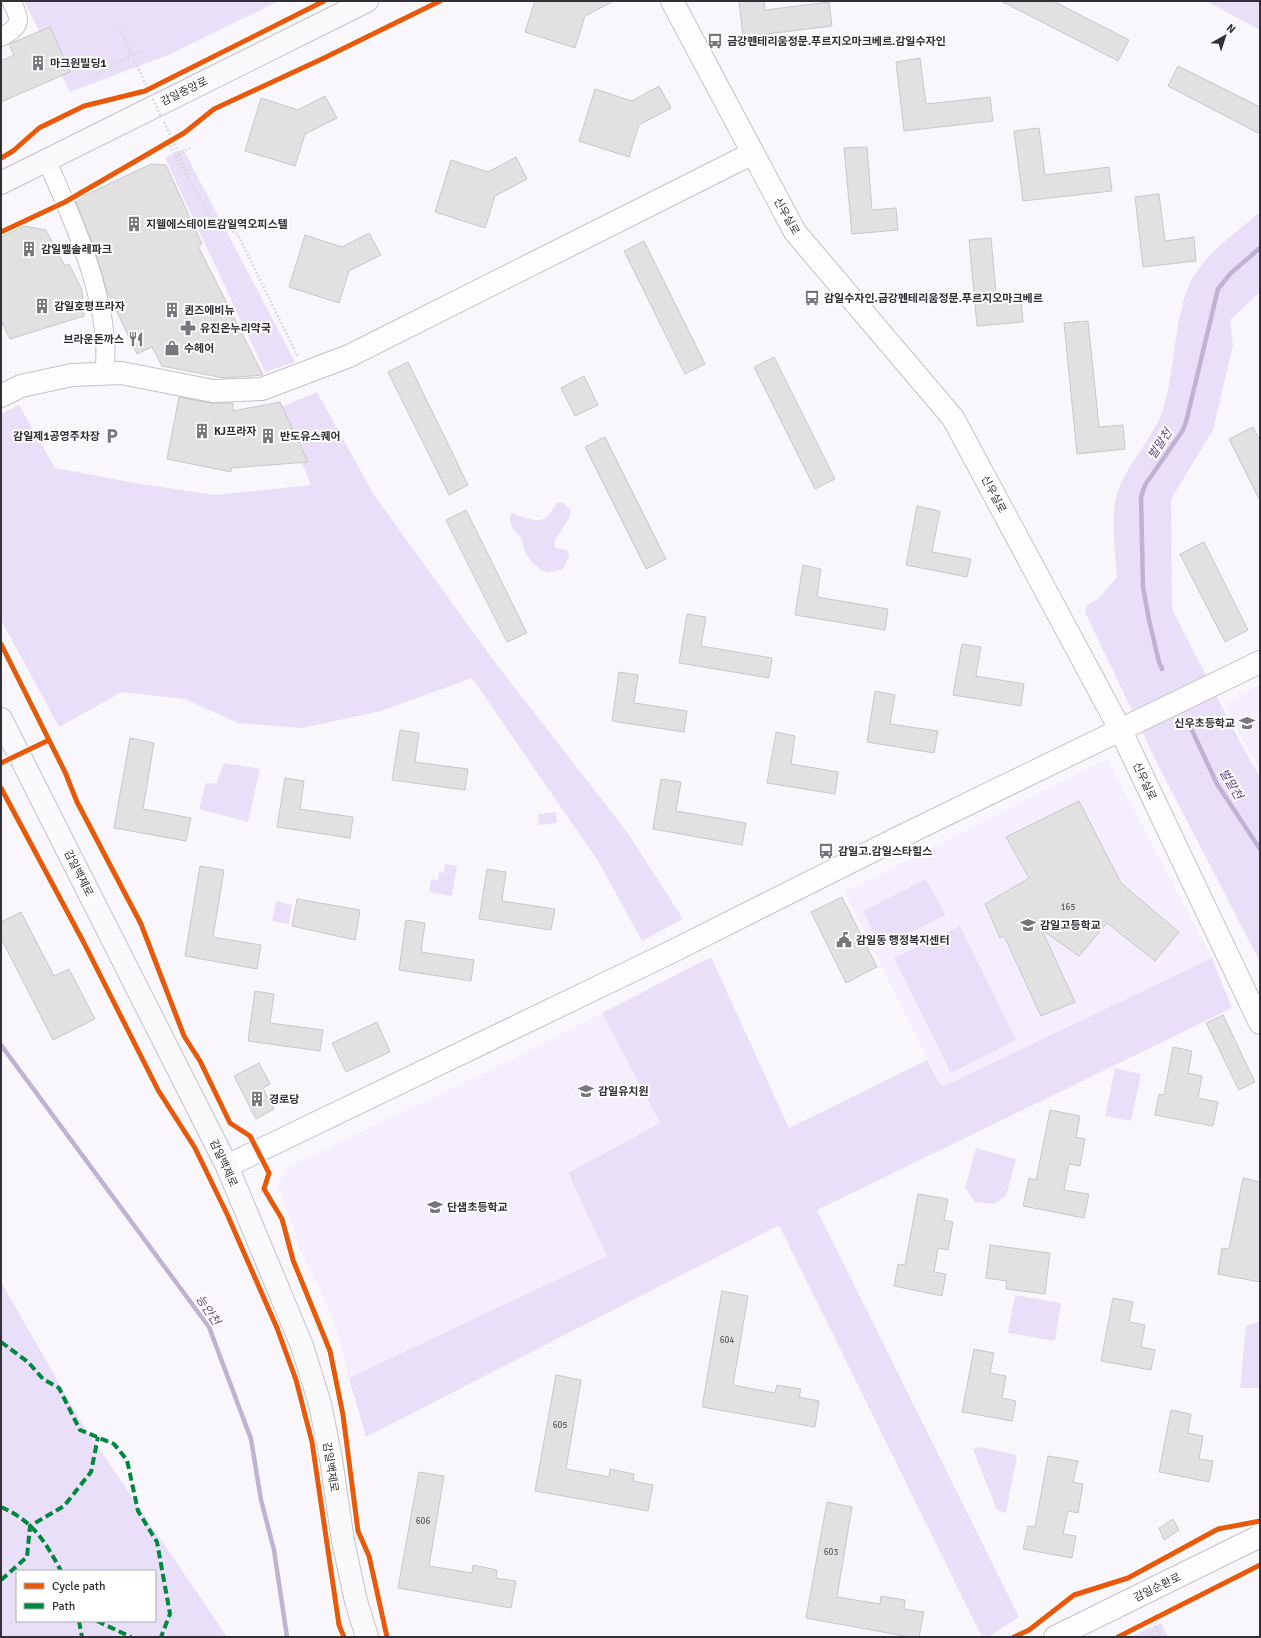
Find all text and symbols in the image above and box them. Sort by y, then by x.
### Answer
north arrow [1205,16,1245,56]
text: N [1224,21,1238,36]
bus stop icon: 금강펜테리움정문.푸르지오마크베르.감일수자인 [706,32,724,50]
place label: 금강펜테리움정문.푸르지오마크베르.감일수자인 [727,35,946,48]
building icon: 마크원빌딩1 [29,54,47,72]
place label: 마크원빌딩1 [50,57,107,70]
street label: 감일중앙로 [159,75,210,108]
street label: 신우실로 [771,195,802,237]
building icon: 지웰에스테이트감일역오피스텔 [125,215,143,233]
place label: 지웰에스테이트감일역오피스텔 [146,218,288,231]
building icon: 감일벨솔레파크 [20,240,38,258]
place label: 감일벨솔레파크 [41,243,112,256]
bus stop icon: 감일수자인.금강펜테리움정문.푸르지오마크베르 [803,289,821,307]
place label: 감일수자인.금강펜테리움정문.푸르지오마크베르 [824,292,1043,305]
building icon: 감일호평프라자 [33,297,51,315]
place label: 감일호평프라자 [54,300,125,313]
building icon: 퀸즈에비뉴 [163,301,181,319]
place label: 퀸즈에비뉴 [184,304,235,317]
pharmacy icon: 유진온누리약국 [179,319,197,337]
place label: 유진온누리약국 [200,322,271,335]
restaurant icon: 브라운돈까스 [127,330,145,348]
place label: 브라운돈까스 [63,333,124,346]
shop icon: 수헤어 [163,339,181,357]
place label: 수헤어 [184,342,214,355]
building icon: KJ프라자 [193,422,211,440]
place label: KJ프라자 [214,425,256,438]
water label: 벌말천 [1145,425,1177,462]
parking icon: 감일제1공영주차장 [103,427,121,445]
building icon: 반도유스퀘어 [259,427,277,445]
place label: 감일제1공영주차장 [13,430,100,443]
place label: 반도유스퀘어 [280,430,341,443]
street label: 신우실로 [978,473,1009,515]
school or university icon: 신우초등학교 [1238,714,1256,732]
place label: 신우초등학교 [1174,717,1235,730]
street label: 신우실로 [1130,760,1159,802]
water label: 벌말천 [1216,766,1247,804]
bus stop icon: 감일고.감일스타힐스 [817,842,835,860]
place label: 감일고.감일스타힐스 [838,845,932,858]
street label: 감일백제로 [61,848,96,899]
house number: 165 [1061,902,1075,913]
school or university icon: 감일고등학교 [1019,916,1037,934]
place label: 감일고등학교 [1040,919,1101,932]
public building icon: 감일동 행정복지센터 [835,931,853,949]
place label: 감일동 행정복지센터 [856,934,950,947]
school or university icon: 감일유치원 [577,1082,595,1100]
place label: 감일유치원 [598,1085,649,1098]
building icon: 경로당 [248,1090,266,1108]
place label: 경로당 [269,1093,299,1106]
street label: 감일백제로 [207,1138,240,1189]
school or university icon: 단샘초등학교 [426,1198,444,1216]
place label: 단샘초등학교 [447,1201,508,1214]
water label: 능안천 [192,1292,224,1330]
house number: 604 [720,1335,734,1346]
house number: 605 [553,1420,567,1431]
street label: 감일백제로 [320,1441,341,1493]
house number: 606 [416,1516,430,1527]
house number: 603 [824,1547,838,1558]
legend [16,1570,156,1622]
street label: 감일순환로 [1132,1571,1183,1604]
text: Cycle path [52,1579,105,1594]
text: Path [52,1599,75,1614]

